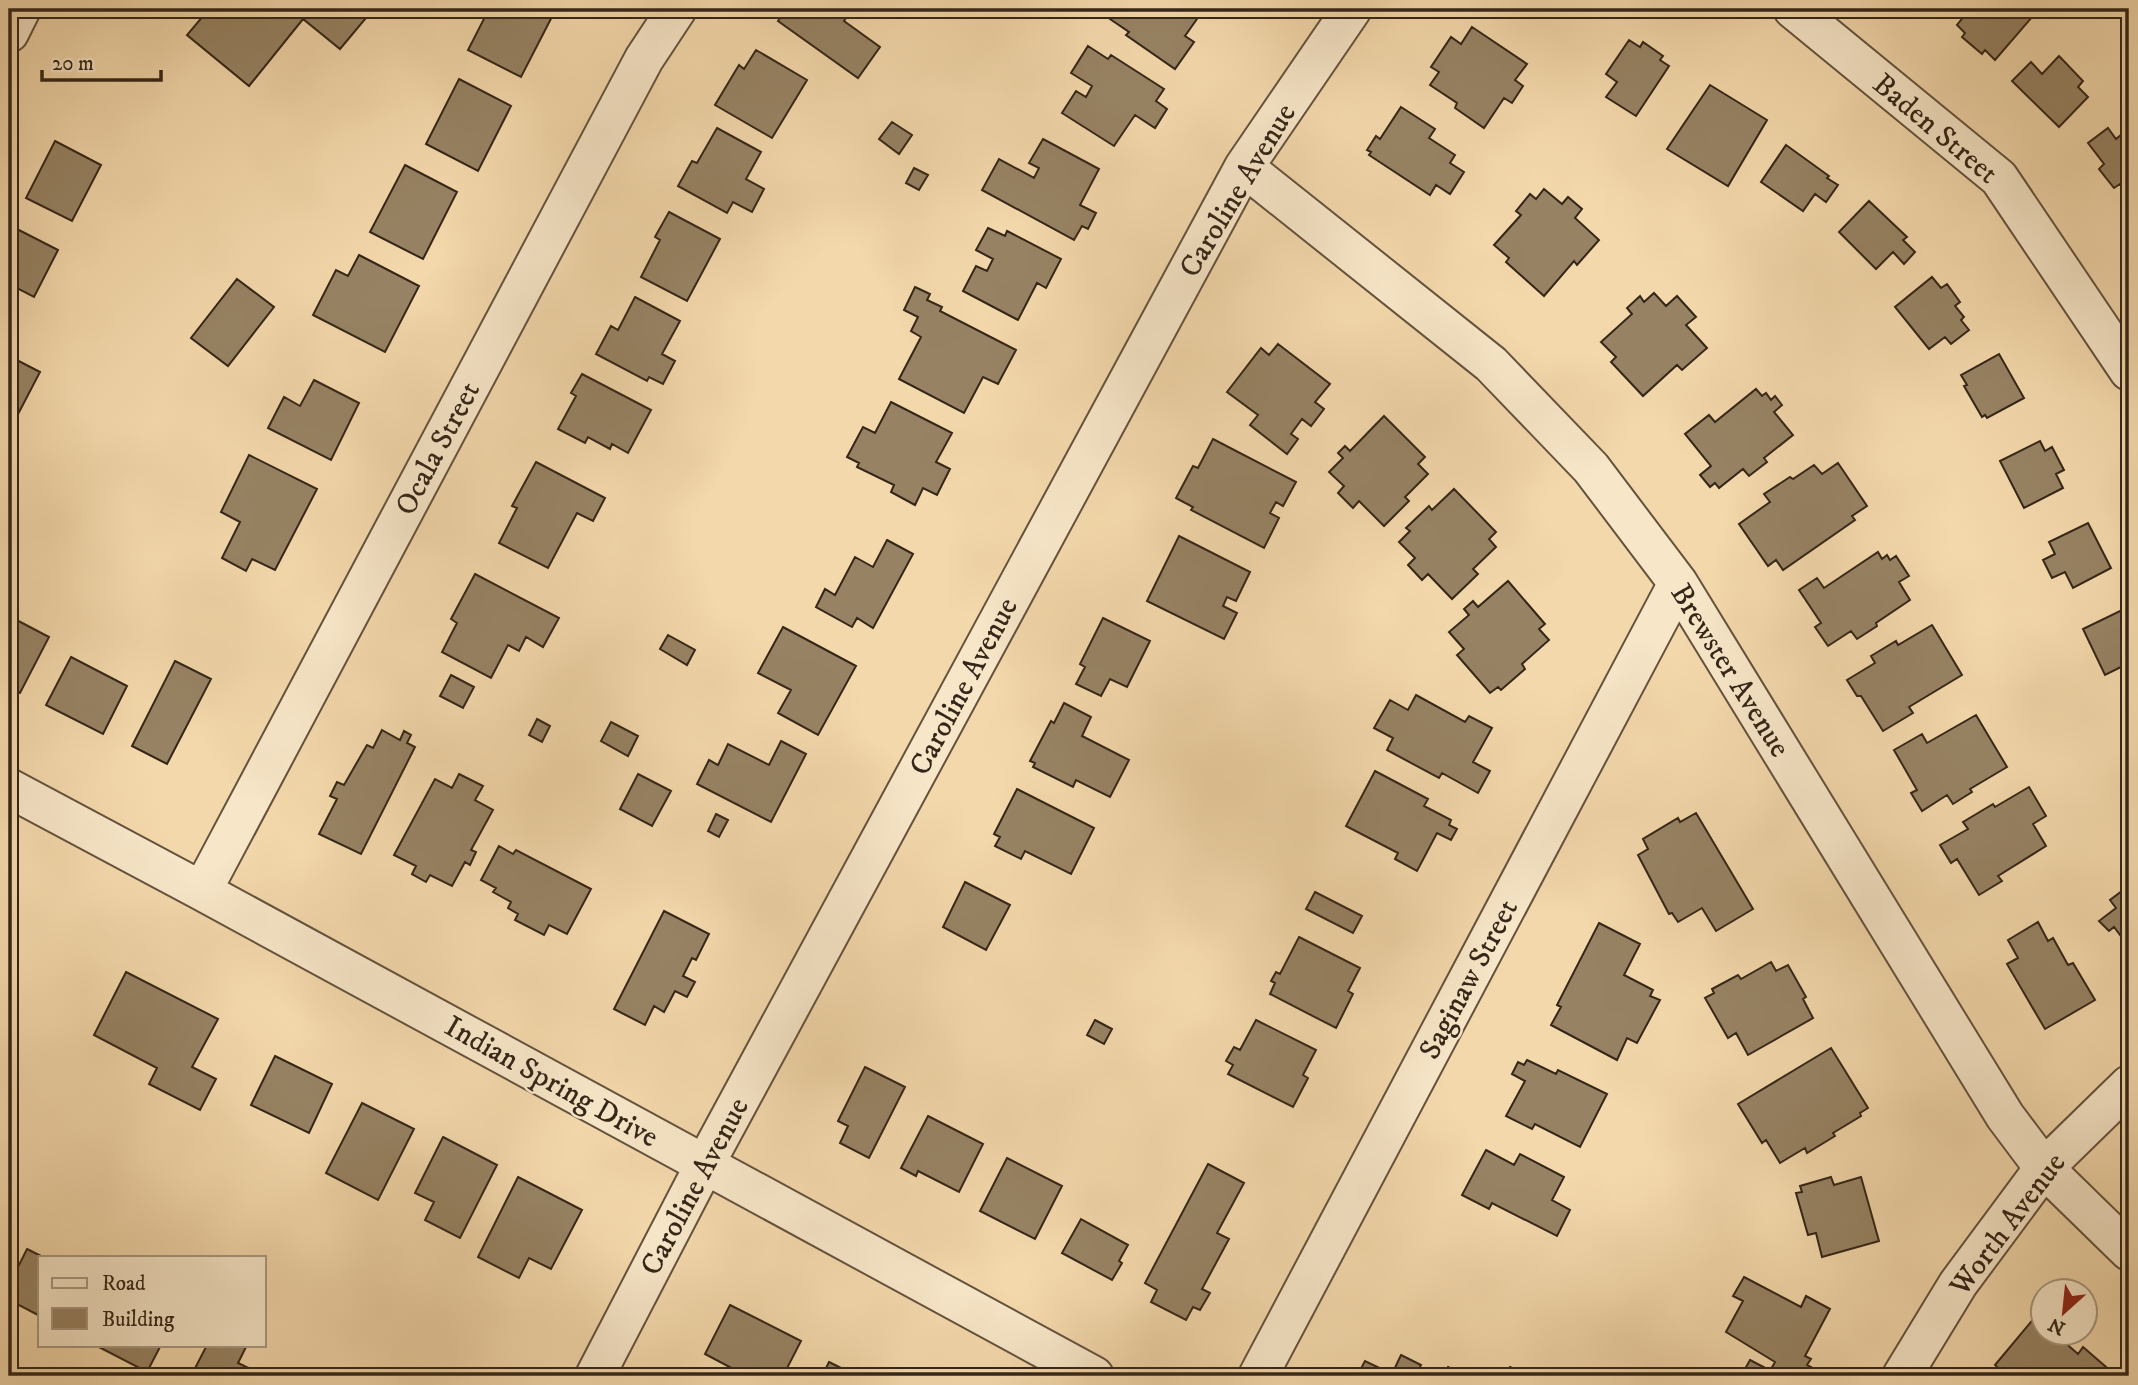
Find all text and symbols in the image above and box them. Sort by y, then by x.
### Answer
scale bar [42,38,161,82]
text: 20 m [52,51,94,77]
street label: Baden Street [1865,66,2005,192]
street label: Caroline Avenue [1172,97,1305,284]
street label: Ocala Street [388,376,489,522]
street label: Brewster Avenue [1662,577,1798,764]
street label: Caroline Avenue [902,591,1027,782]
street label: Saginaw Street [1412,893,1527,1066]
street label: Indian Spring Drive [438,1008,665,1156]
street label: Caroline Avenue [633,1091,758,1282]
street label: Worth Avenue [1942,1146,2074,1305]
legend [38,1256,266,1346]
text: Road [102,1271,146,1297]
north arrow [2030,1276,2100,1346]
text: Building [102,1307,175,1333]
text: N [2044,1312,2069,1340]

